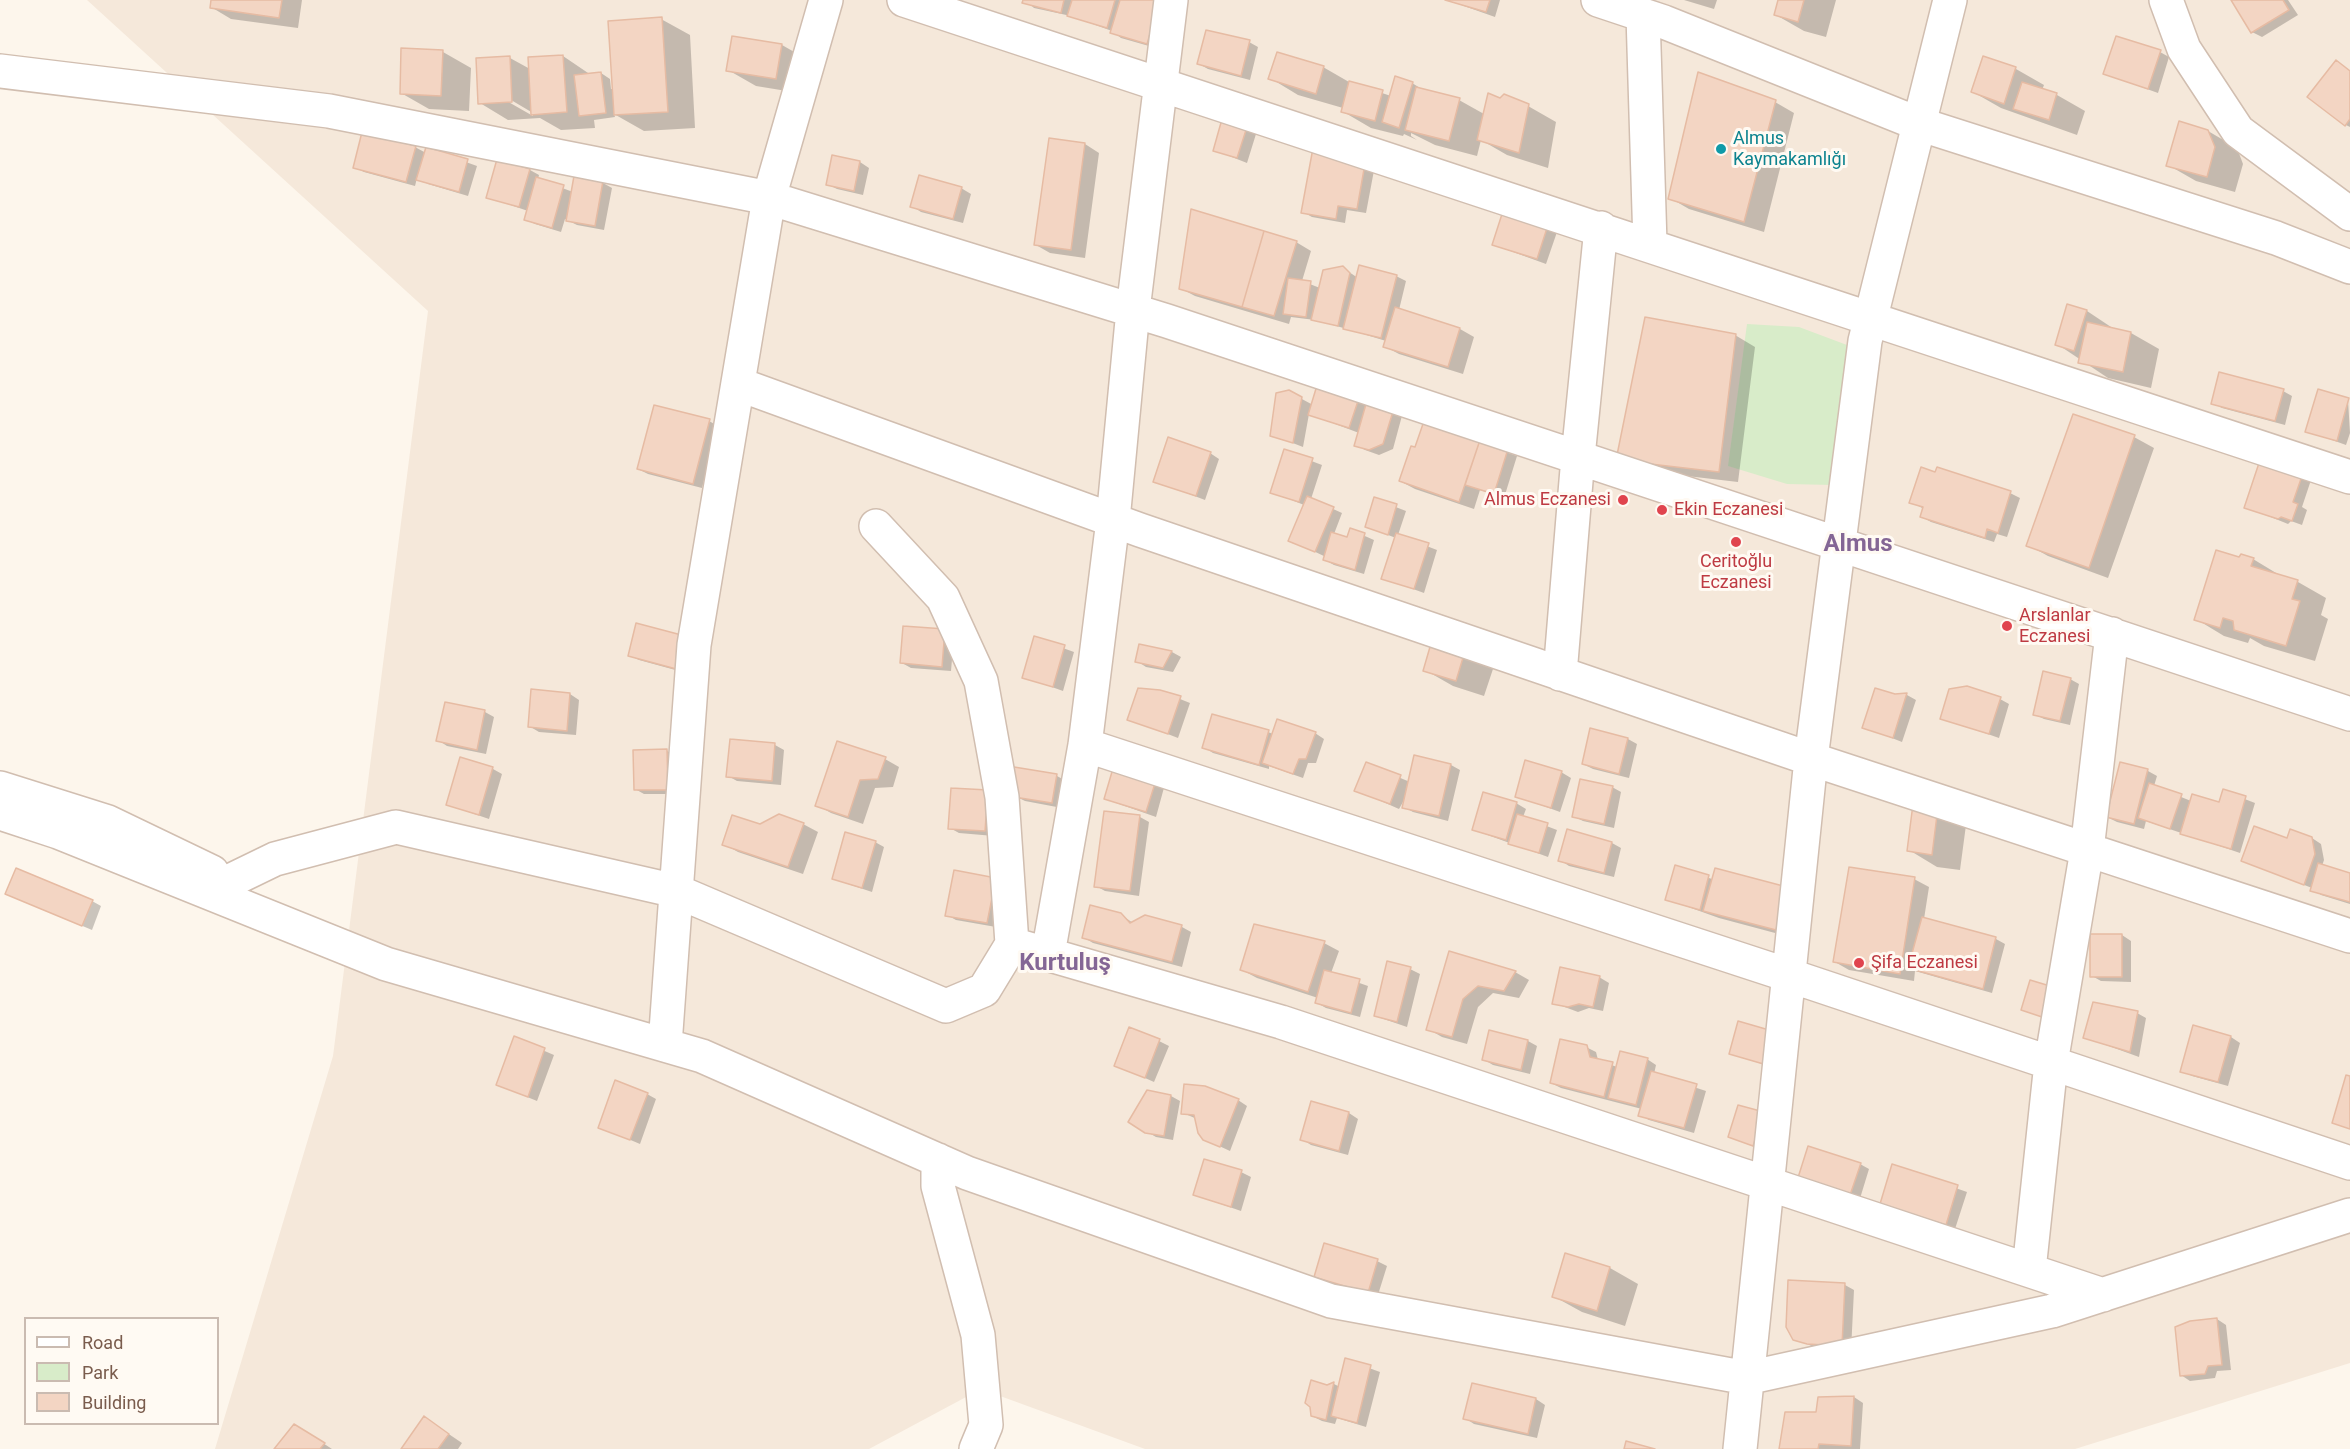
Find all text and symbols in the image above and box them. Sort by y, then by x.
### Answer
place label: Almus Kaymakamlığı [1733,128,1846,170]
marker: Almus Kaymakamlığı [1714,142,1728,156]
place label: Almus Eczanesi [1484,489,1611,511]
marker: Almus Eczanesi [1616,493,1630,507]
place label: Ekin Eczanesi [1674,499,1783,521]
marker: Ekin Eczanesi [1655,503,1669,517]
district label: Almus [1823,531,1893,559]
marker: Ceritoğlu Eczanesi [1729,535,1743,549]
place label: Ceritoğlu Eczanesi [1700,551,1772,594]
place label: Arslanlar Eczanesi [2019,605,2091,648]
marker: Arslanlar Eczanesi [2000,619,2014,633]
district label: Kurtuluş [1019,950,1111,978]
place label: Şifa Eczanesi [1871,952,1978,974]
marker: Şifa Eczanesi [1852,956,1866,970]
legend [24,1317,219,1425]
text: Road [82,1332,123,1353]
text: Park [82,1362,118,1383]
text: Building [82,1392,146,1413]

